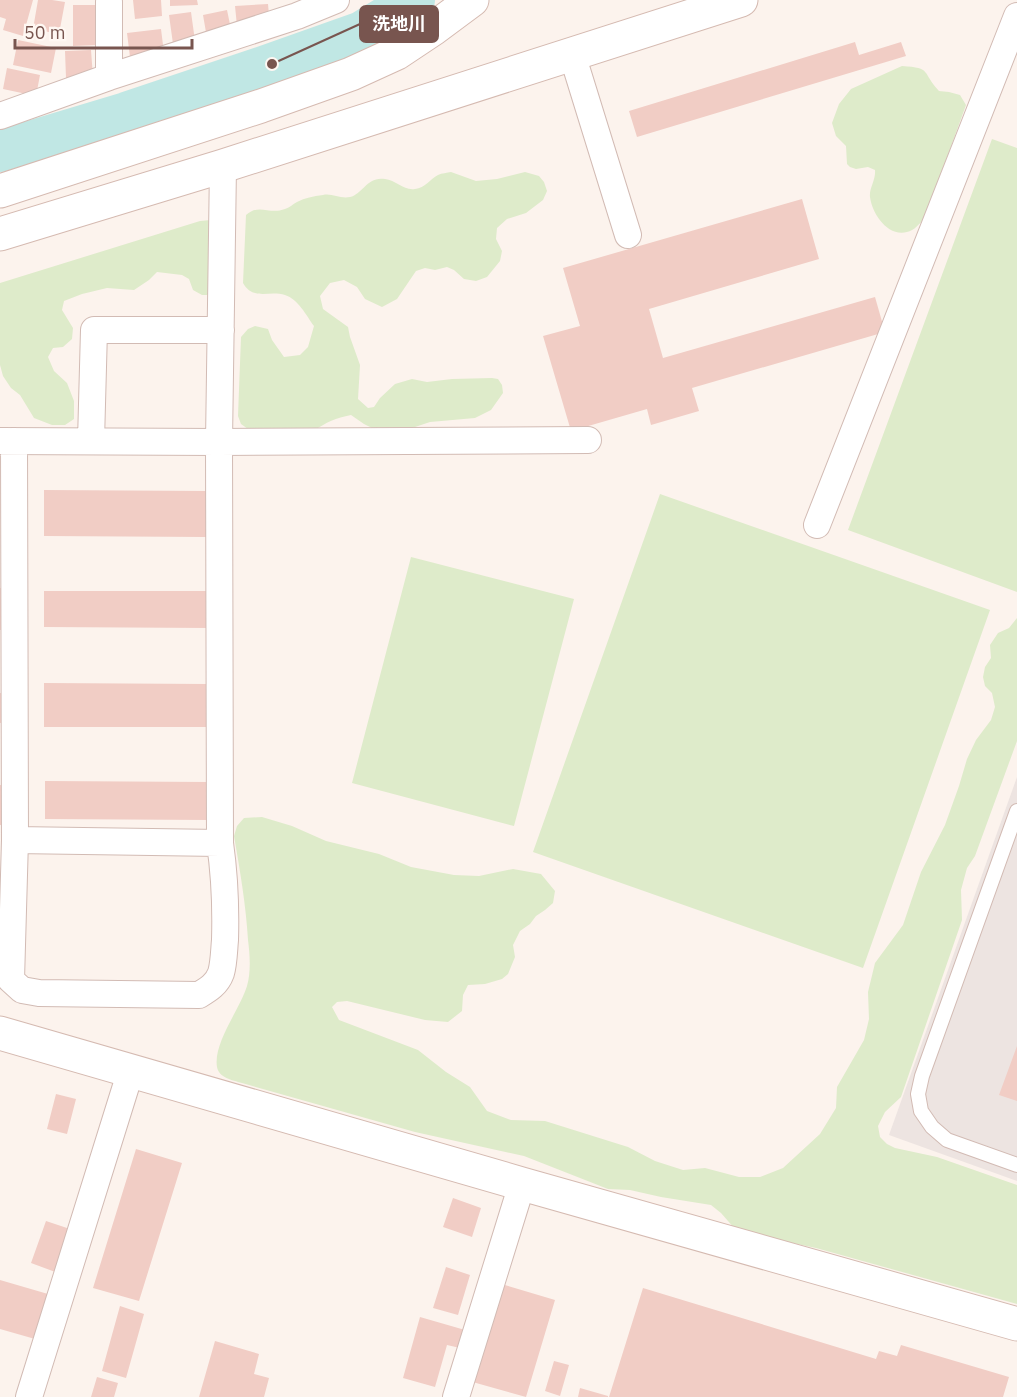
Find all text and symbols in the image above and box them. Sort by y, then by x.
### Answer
callout: 洗地川 [360,6,438,42]
scale bar [15,12,192,50]
text: 洗地川 [372,12,426,35]
text: 50 m [24,21,66,44]

